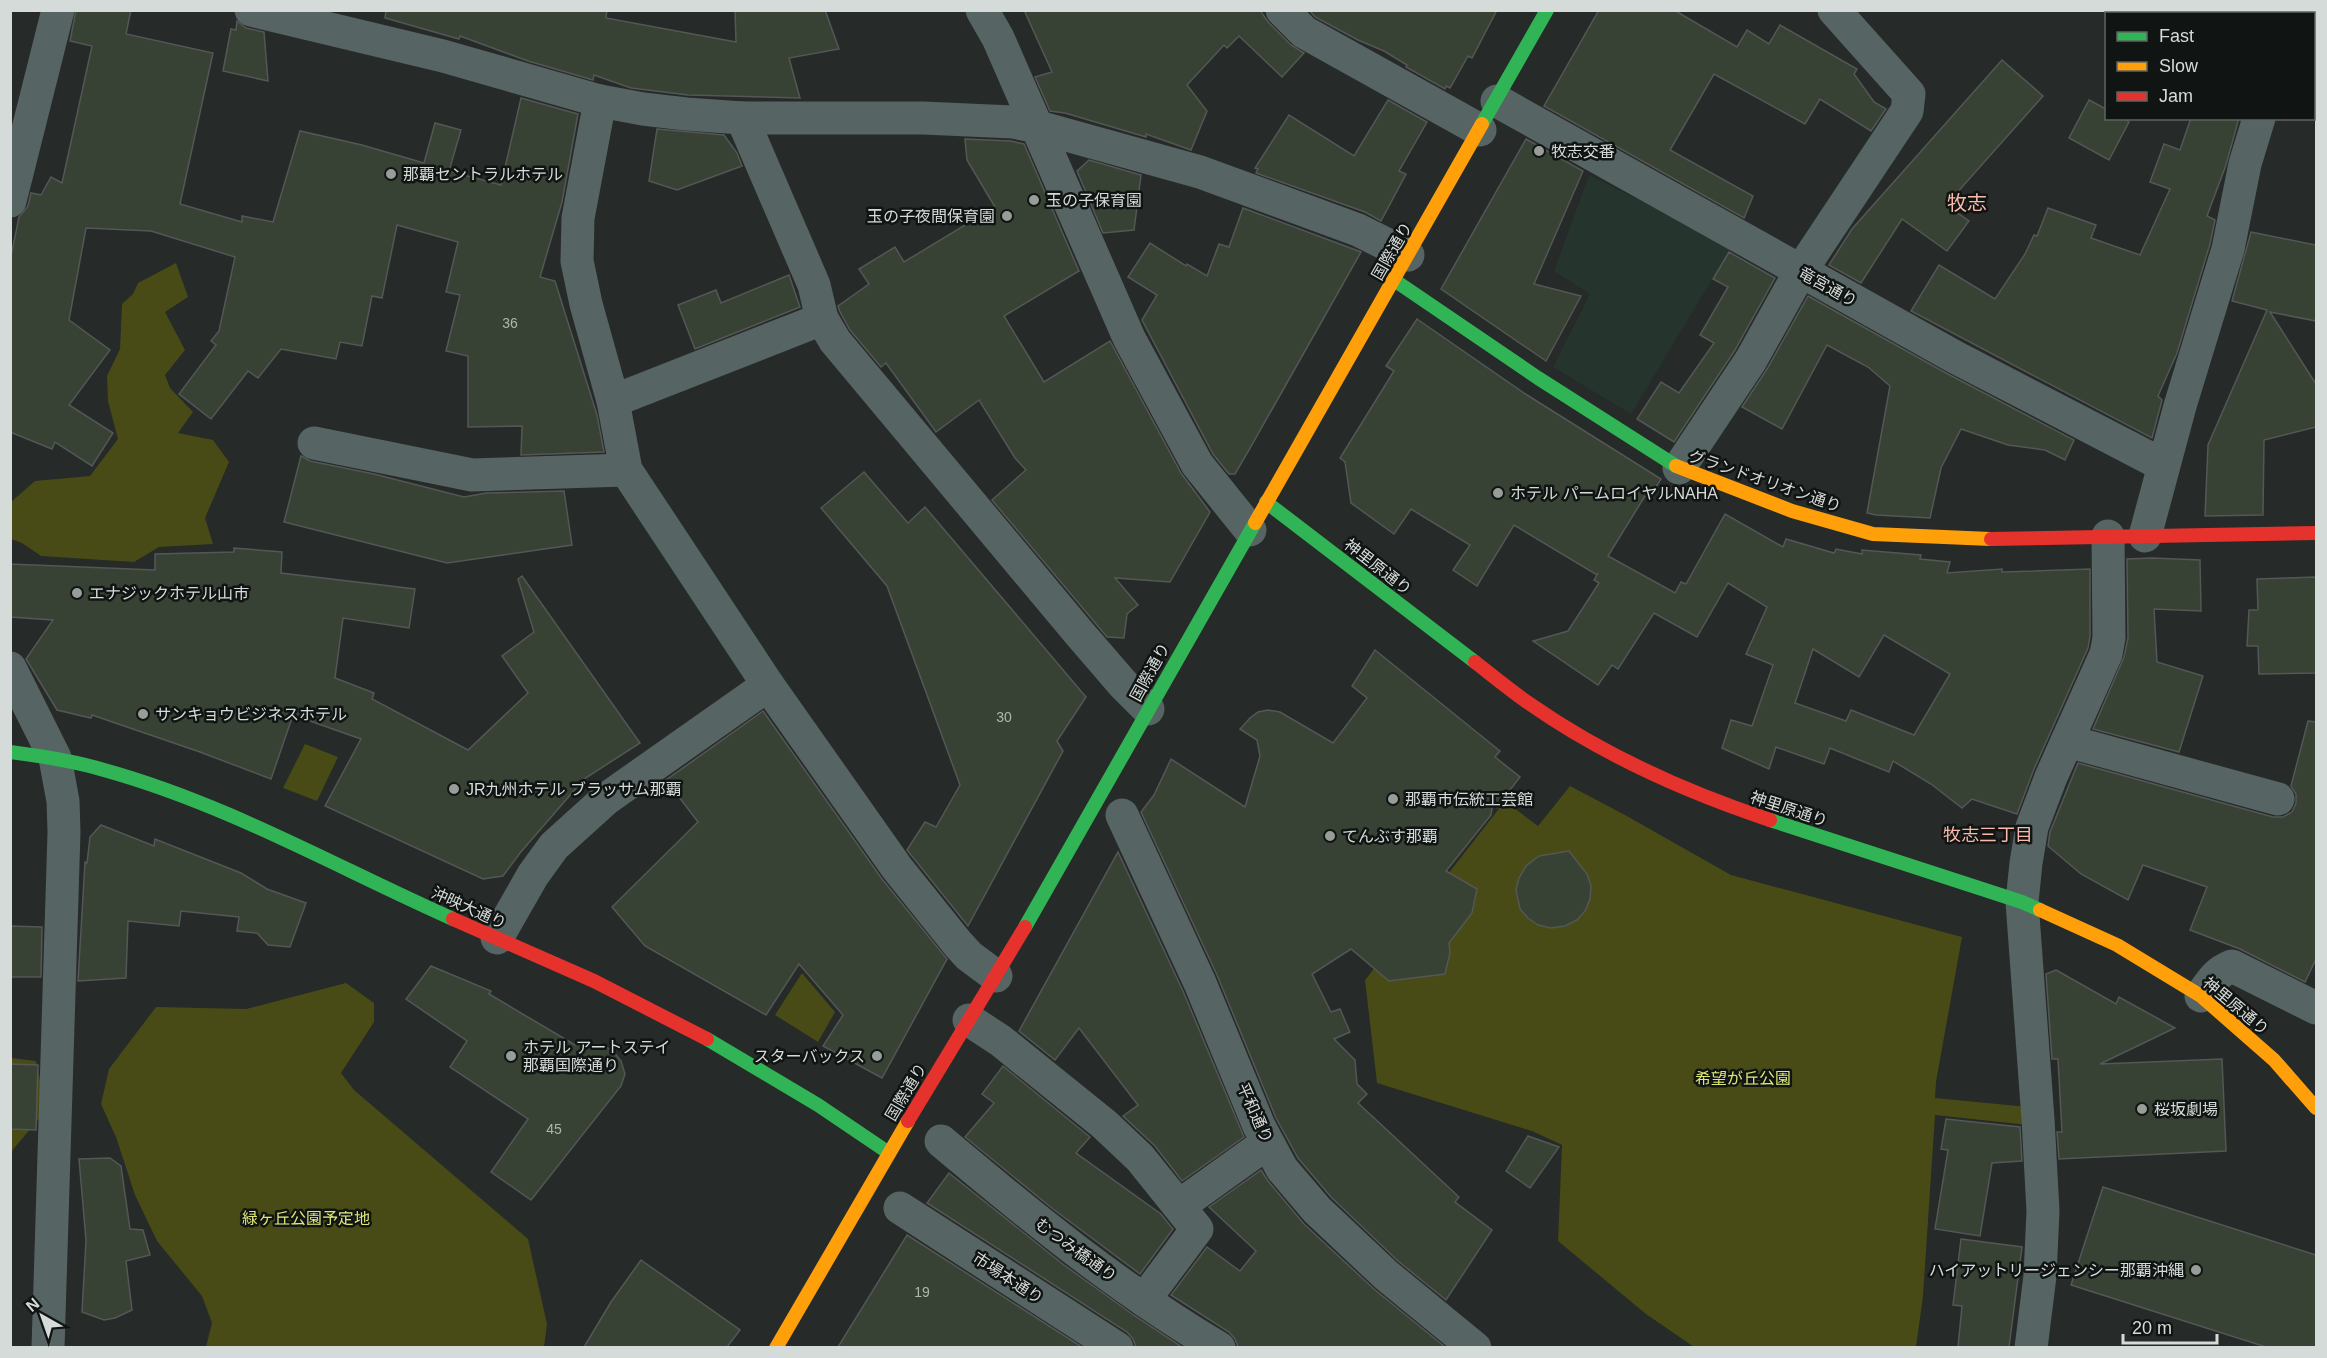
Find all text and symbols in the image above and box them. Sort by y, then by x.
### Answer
legend [2105,12,2315,120]
text: Fast [2159,26,2194,46]
text: Slow [2159,56,2199,76]
text: Jam [2159,86,2193,106]
place label: 牧志交番 [1551,143,1615,160]
marker: 牧志交番 [1532,144,1546,158]
place label: 那覇セントラルホテル [403,166,563,183]
marker: 那覇セントラルホテル [384,167,398,181]
place label: 玉の子保育園 [1046,192,1142,209]
district label: 牧志 [1947,192,1987,214]
marker: 玉の子保育園 [1027,193,1041,207]
place label: 玉の子夜間保育園 [867,208,995,225]
marker: 玉の子夜間保育園 [1000,209,1014,223]
street label: 国際通り [1369,219,1415,283]
street label: 竜宮通り [1796,264,1860,310]
house number: 36 [502,315,518,331]
street label: グランドオリオン通り [1687,447,1843,515]
place label: ホテル パームロイヤルNAHA [1510,485,1718,502]
marker: ホテル パームロイヤルNAHA [1491,486,1505,500]
street label: 神里原通り [1341,536,1415,598]
place label: エナジックホテル山市 [89,585,249,602]
marker: エナジックホテル山市 [70,586,84,600]
street label: 国際通り [1127,640,1173,704]
place label: サンキョウビジネスホテル [155,706,347,723]
marker: サンキョウビジネスホテル [136,707,150,721]
house number: 30 [996,709,1012,725]
place label: JR九州ホテル ブラッサム那覇 [466,781,682,798]
marker: JR九州ホテル ブラッサム那覇 [447,782,461,796]
street label: 神里原通り [1748,789,1830,829]
place label: 那覇市伝統工芸館 [1405,791,1533,808]
marker: 那覇市伝統工芸館 [1386,792,1400,806]
district label: 牧志三丁目 [1943,825,2033,845]
place label: てんぶす那覇 [1342,828,1438,845]
marker: てんぶす那覇 [1323,829,1337,843]
street label: 沖映大通り [429,884,509,932]
street label: 神里原通り [2200,974,2272,1038]
place label: ホテル アートステイ 那覇国際通り [523,1039,671,1074]
place label: スターバックス [754,1048,865,1065]
marker: ホテル アートステイ 那覇国際通り [504,1049,518,1063]
marker: スターバックス [870,1049,884,1063]
street label: 国際通り [882,1060,930,1124]
park label: 希望が丘公園 [1695,1070,1791,1087]
street label: 平和通り [1234,1080,1276,1146]
place label: 桜坂劇場 [2154,1101,2218,1118]
marker: 桜坂劇場 [2135,1102,2149,1116]
house number: 45 [546,1121,562,1137]
park label: 緑ヶ丘公園予定地 [242,1210,370,1227]
street label: むつみ橋通り [1032,1215,1120,1285]
street label: 市場本通り [970,1249,1046,1307]
place label: ハイアットリージェンシー那覇沖縄 [1929,1262,2184,1279]
marker: ハイアットリージェンシー那覇沖縄 [2189,1263,2203,1277]
house number: 19 [914,1284,930,1300]
north arrow [12,1286,72,1346]
text: N [23,1295,43,1315]
scale bar [2123,1307,2218,1345]
text: 20 m [2132,1318,2172,1338]

